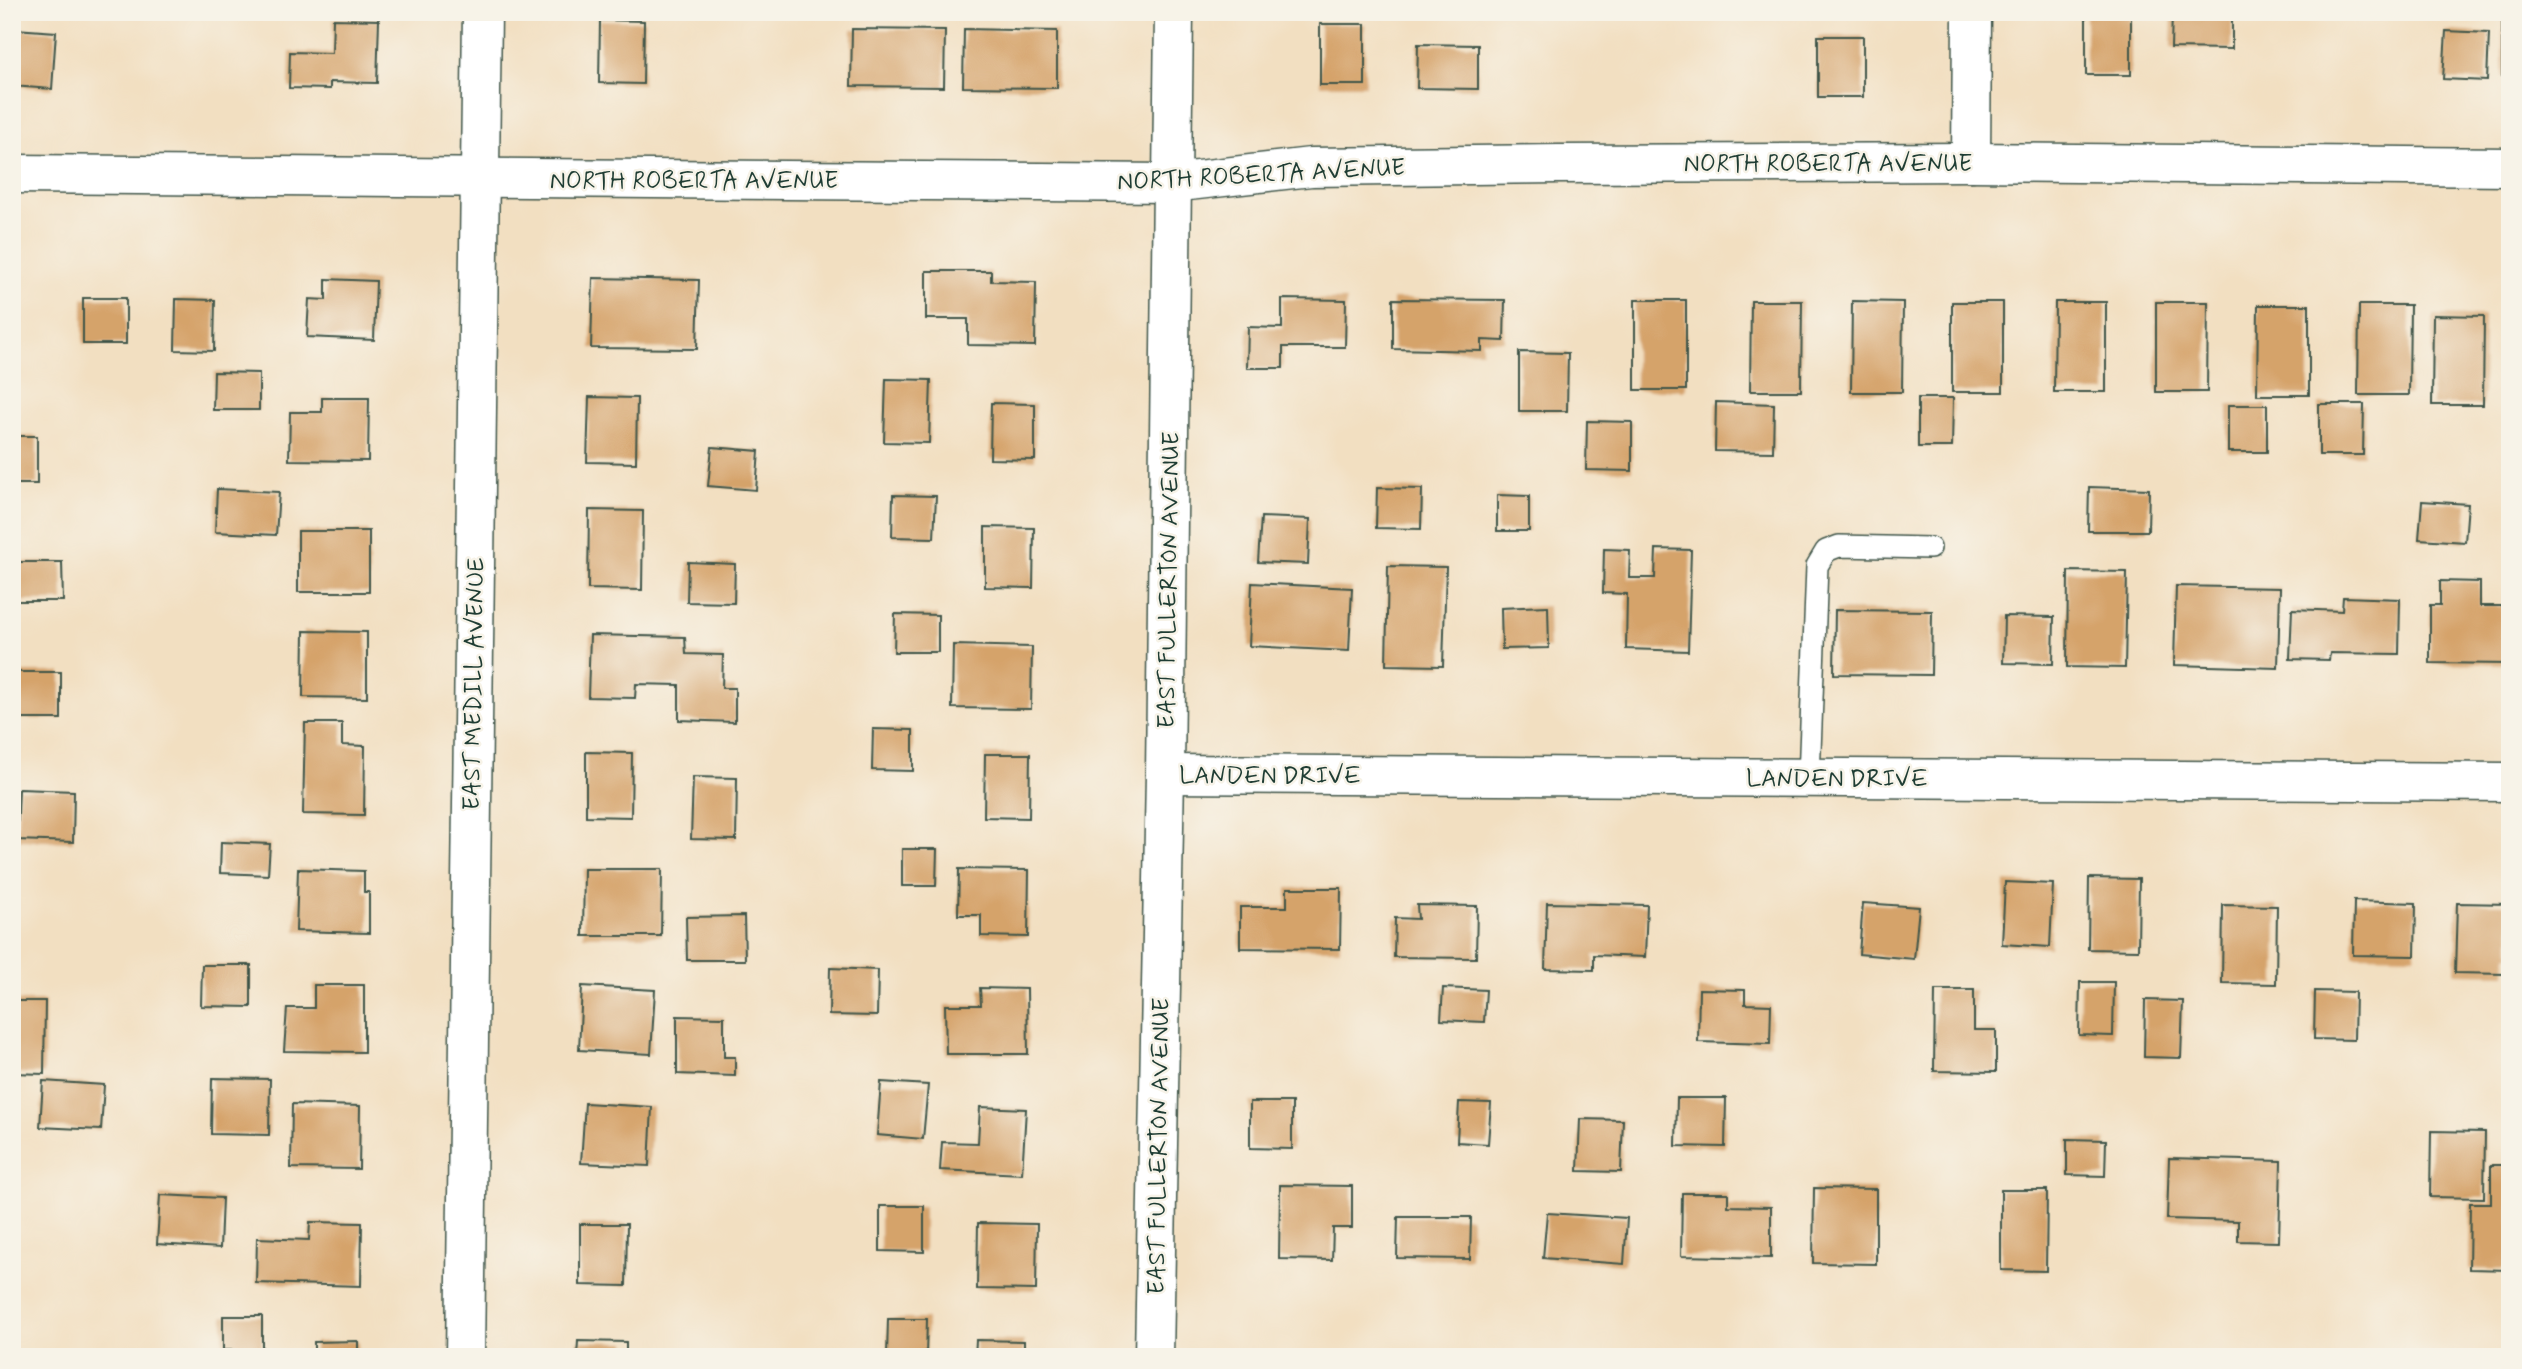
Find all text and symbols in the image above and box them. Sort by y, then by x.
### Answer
street label: NORTH ROBERTA AVENUE [1684,149,1972,180]
street label: NORTH ROBERTA AVENUE [1116,152,1406,199]
street label: NORTH ROBERTA AVENUE [550,166,838,197]
street label: EAST FULLERTON AVENUE [1151,431,1188,729]
street label: EAST MEDILL AVENUE [457,557,492,811]
street label: LANDEN DRIVE [1179,761,1361,792]
street label: LANDEN DRIVE [1746,764,1928,795]
street label: EAST FULLERTON AVENUE [1141,997,1178,1295]

